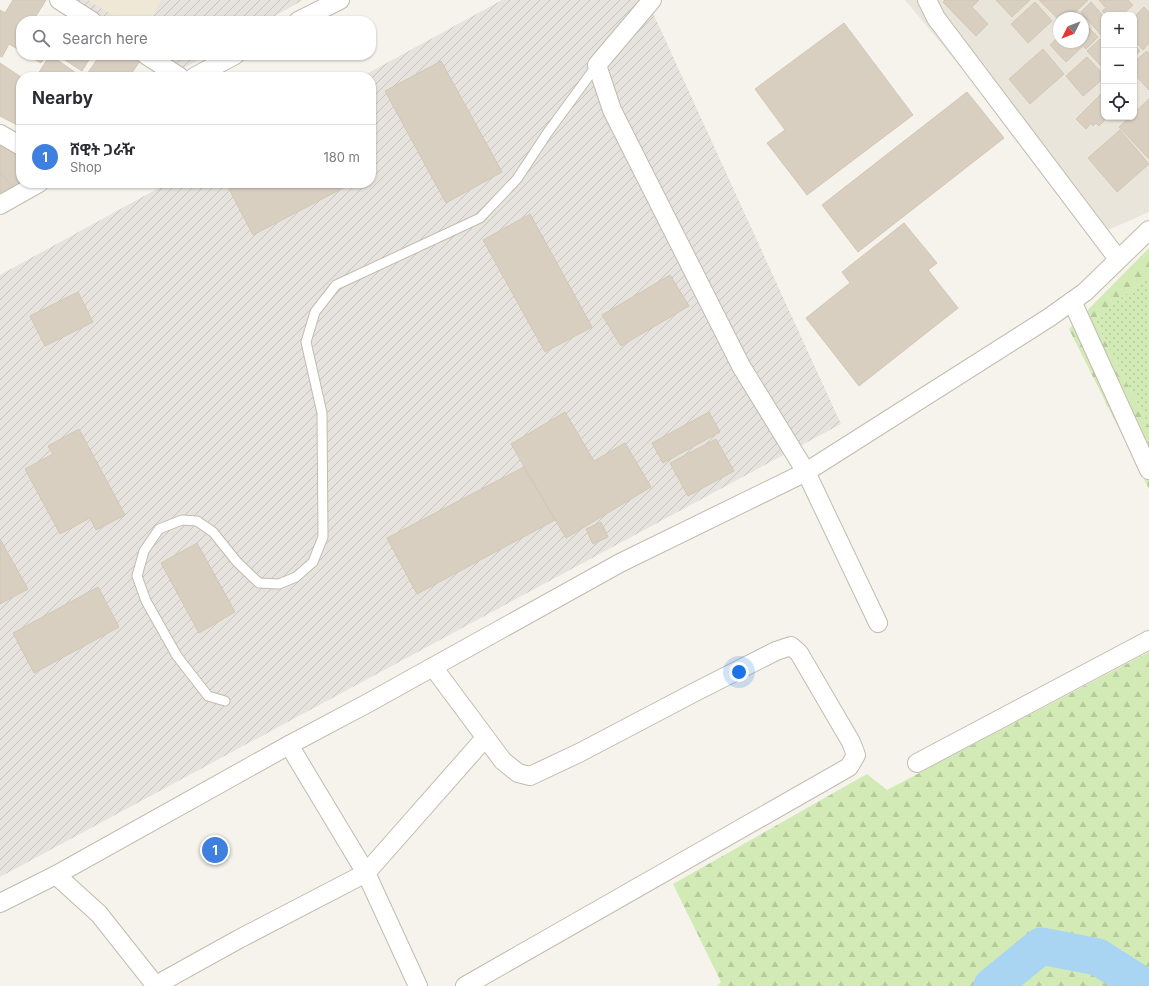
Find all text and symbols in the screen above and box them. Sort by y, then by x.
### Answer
north arrow [1053,12,1089,48]
map controls [1101,12,1137,120]
button: + [1101,12,1137,48]
search box [16,16,376,60]
icon: search [30,27,52,49]
text: Search here [62,29,148,48]
button: − [1101,48,1137,84]
button: locate [1101,84,1137,120]
text: Nearby [32,88,93,108]
text: ሸዊት ጋራዥ [70,140,135,159]
text: 1 [42,149,48,165]
text: 180 m [323,149,360,165]
text: Shop [70,159,102,175]
your location [729,662,749,682]
pin: 1 [202,835,228,865]

